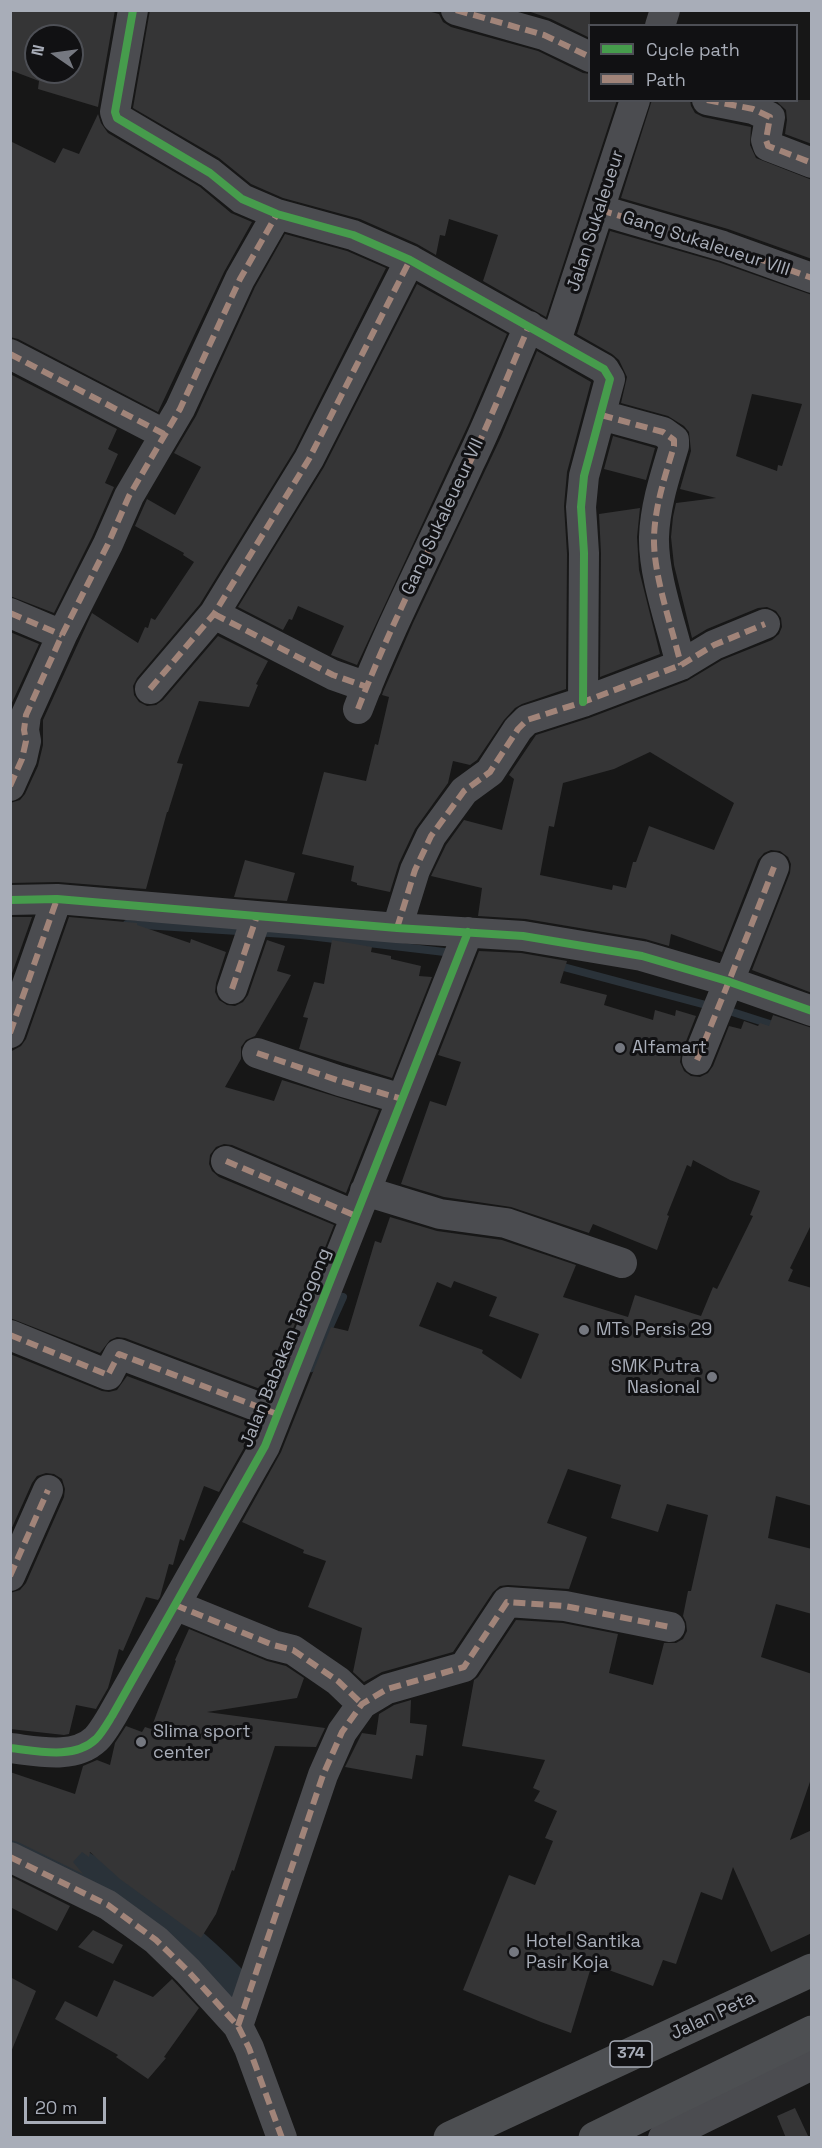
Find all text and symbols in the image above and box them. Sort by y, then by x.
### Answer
north arrow [24,24,84,84]
legend [588,24,798,102]
text: Cycle path [646,38,740,61]
text: N [26,43,49,58]
text: Path [646,68,686,91]
street label: Jalan Sukaleueur [563,148,629,294]
street label: Gang Sukaleueur VIII [620,207,792,281]
street label: Gang Sukaleueur VII [397,435,489,599]
place label: Alfamart [632,1037,707,1059]
marker: Alfamart [613,1041,627,1055]
street label: Jalan Babakan Tarogong [236,1245,336,1451]
place label: MTs Persis 29 [596,1319,712,1341]
marker: MTs Persis 29 [577,1323,591,1337]
place label: SMK Putra Nasional [611,1356,700,1398]
marker: SMK Putra Nasional [705,1370,719,1384]
place label: Slima sport center [153,1721,251,1764]
marker: Slima sport center [134,1735,148,1749]
place label: Hotel Santika Pasir Koja [526,1931,641,1974]
marker: Hotel Santika Pasir Koja [507,1945,521,1959]
street label: Jalan Peta [667,1987,759,2045]
road number: 374 [610,2041,652,2067]
scale bar [27,2085,110,2123]
text: 20 m [35,2096,78,2119]

